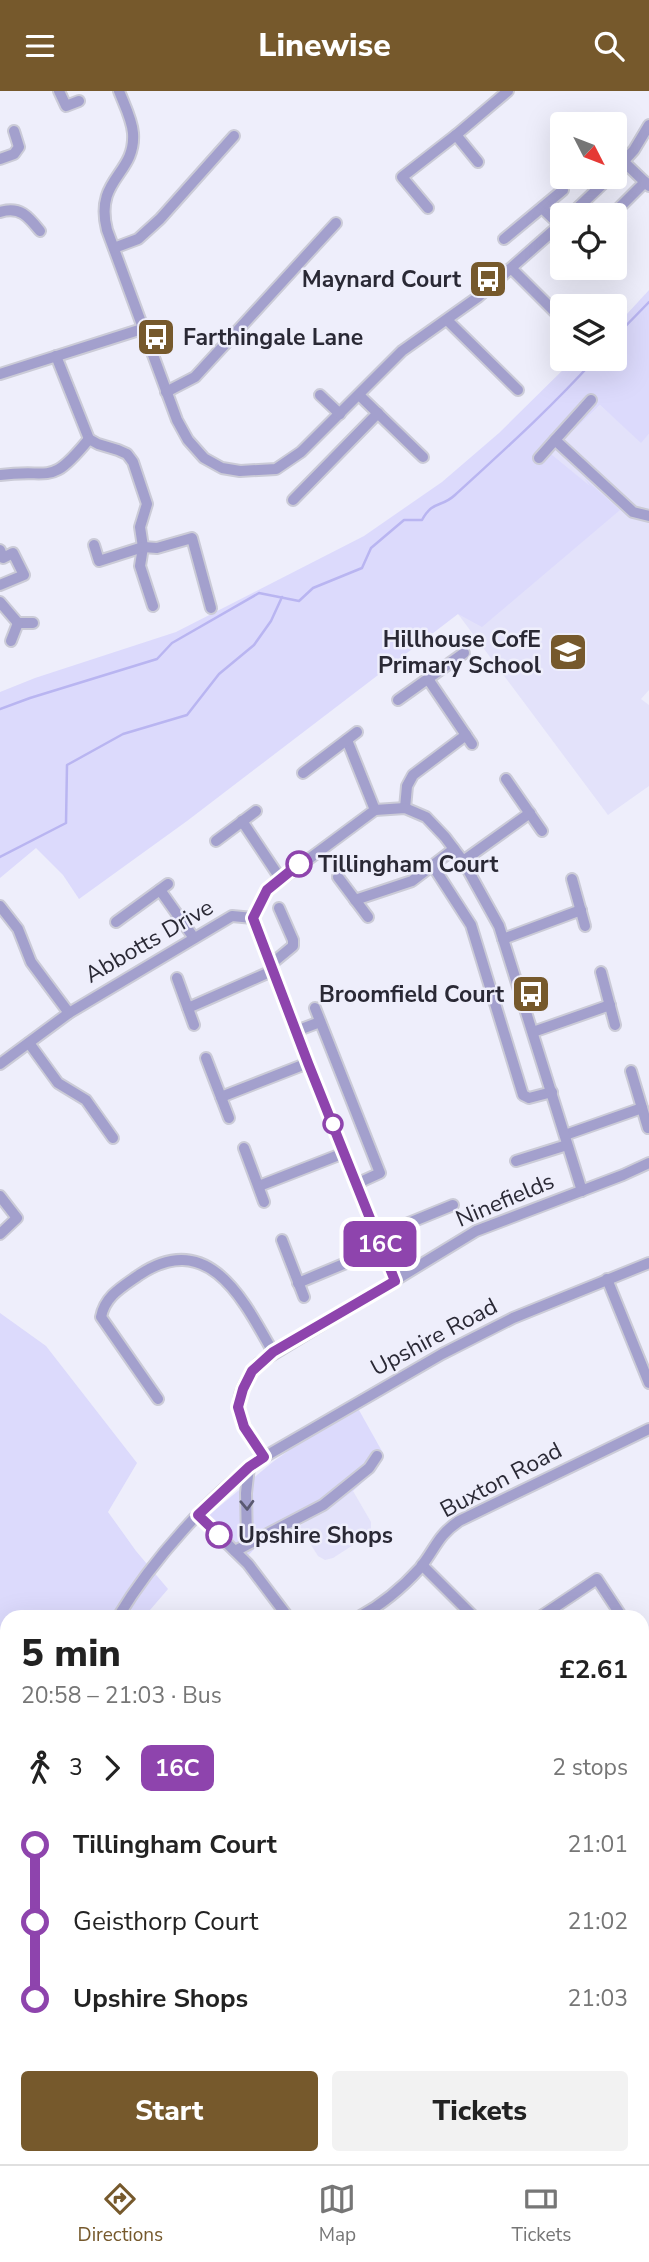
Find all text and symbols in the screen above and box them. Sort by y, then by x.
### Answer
text: Linewise [258,24,391,67]
icon: menu [21,27,59,65]
icon: search [590,27,628,65]
north arrow [550,112,626,189]
map controls [550,112,627,371]
button: locate [550,203,627,280]
bus stop icon: Maynard Court [467,258,509,300]
place label: Maynard Court [302,264,461,295]
button: layers [550,294,627,371]
bus stop icon: Farthingale Lane [135,316,177,358]
place label: Farthingale Lane [183,322,363,353]
place label: Hillhouse CofE Primary School [378,624,542,681]
school or university icon: Hillhouse CofE Primary School [547,631,589,673]
place label: Tillingham Court [318,849,498,880]
marker: Tillingham Court [286,851,312,877]
street label: Abbotts Drive [79,892,219,990]
bus stop icon: Broomfield Court [510,973,552,1015]
place label: Broomfield Court [319,979,504,1010]
unlabelled marker [323,1114,343,1134]
street label: Ninefields [451,1165,559,1235]
line badge: 16C [340,1221,420,1267]
text: 16C [357,1228,403,1260]
street label: Upshire Road [365,1291,503,1383]
street label: Buxton Road [435,1435,567,1525]
one-way arrow [239,1500,254,1511]
place label: Upshire Shops [238,1520,393,1551]
marker: Upshire Shops [206,1522,232,1548]
text: 5 min [21,1628,121,1679]
text: £2.61 [559,1652,628,1687]
text: 20:58 – 21:03 · Bus [21,1680,222,1711]
icon: walk [21,1749,59,1787]
icon: forward [93,1749,131,1787]
text: 3 [69,1752,83,1783]
text: 16C [155,1752,200,1784]
text: 2 stops [552,1752,628,1783]
text: Tillingham Court [73,1827,277,1862]
text: 21:01 [568,1829,628,1860]
text: Geisthorp Court [73,1904,258,1939]
text: 21:02 [568,1906,628,1937]
text: Upshire Shops [73,1981,248,2016]
text: 21:03 [568,1983,628,2014]
button: Start [21,2071,318,2151]
button: Tickets [332,2071,628,2151]
tab: Directions [78,2180,163,2248]
tab: Map [318,2180,356,2248]
tab: Tickets [512,2180,571,2248]

